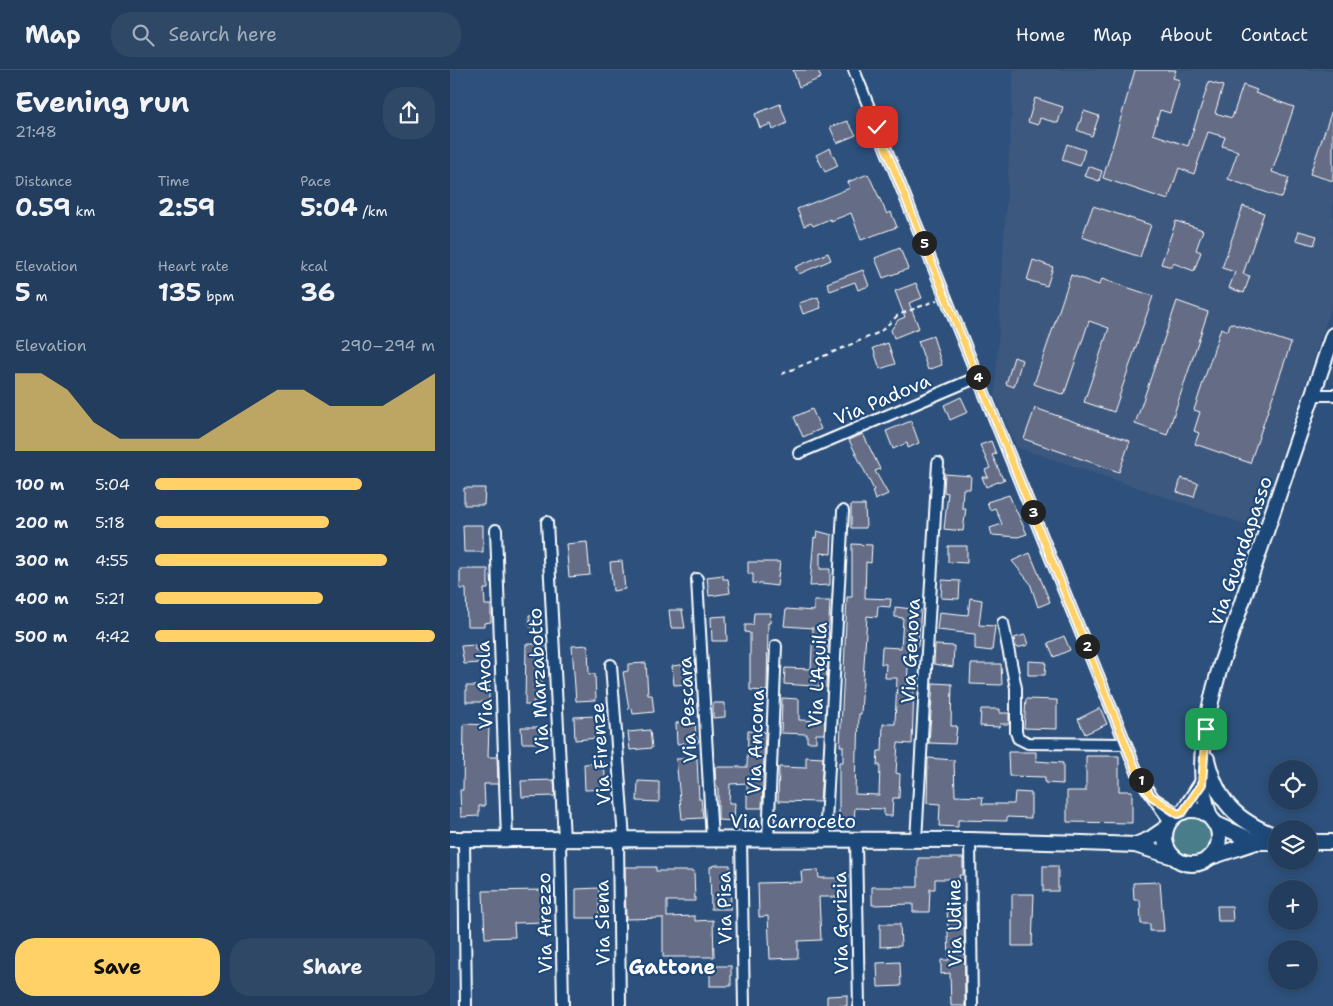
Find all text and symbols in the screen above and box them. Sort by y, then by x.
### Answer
search box [111,12,461,57]
text: Map [25,19,81,51]
icon: search [129,21,157,49]
text: Search here [169,22,277,47]
text: Home [1016,23,1065,47]
text: Map [1093,23,1132,47]
text: About [1160,23,1213,47]
text: Contact [1241,23,1308,47]
text: Evening run [15,83,190,121]
button: share [383,87,435,139]
pin [856,106,898,148]
icon: check [863,113,891,141]
text: 21:48 [15,121,57,142]
text: Distance [15,172,72,190]
text: Time [158,172,190,190]
text: Pace [300,172,331,190]
text: 0.59 [15,190,71,224]
text: 2:59 [158,190,215,224]
text: 5:04 [300,190,358,224]
text: km [71,202,95,220]
text: /km [358,202,388,220]
pin: 5 [912,230,936,256]
text: 5 [920,234,929,252]
text: Elevation [15,257,78,275]
text: Heart rate [158,257,229,275]
text: kcal [300,257,328,275]
text: 5 [15,275,31,309]
text: 135 [158,275,201,309]
text: 36 [300,275,335,309]
text: m [31,287,47,305]
text: bpm [201,287,234,305]
text: Elevation [15,335,87,356]
text: 290–294 m [340,335,435,356]
pin: 4 [966,364,990,390]
street label: Via Padova [830,368,934,431]
text: 4 [974,368,983,386]
street label: Via Guardapasso [1203,473,1278,629]
text: 100 m [15,474,64,495]
text: 5:04 [95,474,130,495]
pin: 3 [1020,500,1046,524]
text: 3 [1029,503,1038,521]
text: 200 m [15,512,68,533]
text: 5:18 [95,512,125,533]
text: 300 m [15,550,69,571]
text: 4:55 [95,550,129,571]
text: 400 m [15,588,69,609]
text: 5:21 [95,588,125,609]
street label: Via Genova [895,597,926,704]
street label: Via Marzabotto [522,607,555,755]
street label: Via L'Aquila [802,621,833,729]
text: 500 m [15,626,67,647]
text: 4:42 [95,626,130,647]
pin: 2 [1074,634,1100,658]
text: 2 [1083,637,1092,655]
street label: Via Avola [470,640,499,730]
street label: Via Pescara [672,656,703,764]
street label: Via Ancona [741,689,770,795]
street label: Via Firenze [584,702,617,806]
pin [1185,708,1227,750]
icon: arrive [1192,715,1220,743]
map controls [1268,760,1318,990]
button: locate [1268,760,1318,810]
pin: 1 [1128,768,1154,792]
text: 1 [1138,771,1145,789]
street label: Via Carroceto [730,809,856,834]
button: layers [1268,820,1318,870]
street label: Via Pisa [711,871,738,945]
street label: Via Gorizia [827,871,854,975]
street label: Via Arezzo [531,872,558,974]
street label: Via Udine [941,879,968,967]
street label: Via Siena [589,880,616,966]
button: + [1268,880,1318,930]
button: Save [15,938,220,996]
button: Share [230,938,435,996]
button: − [1268,940,1318,990]
district label: Gattone [629,954,715,980]

